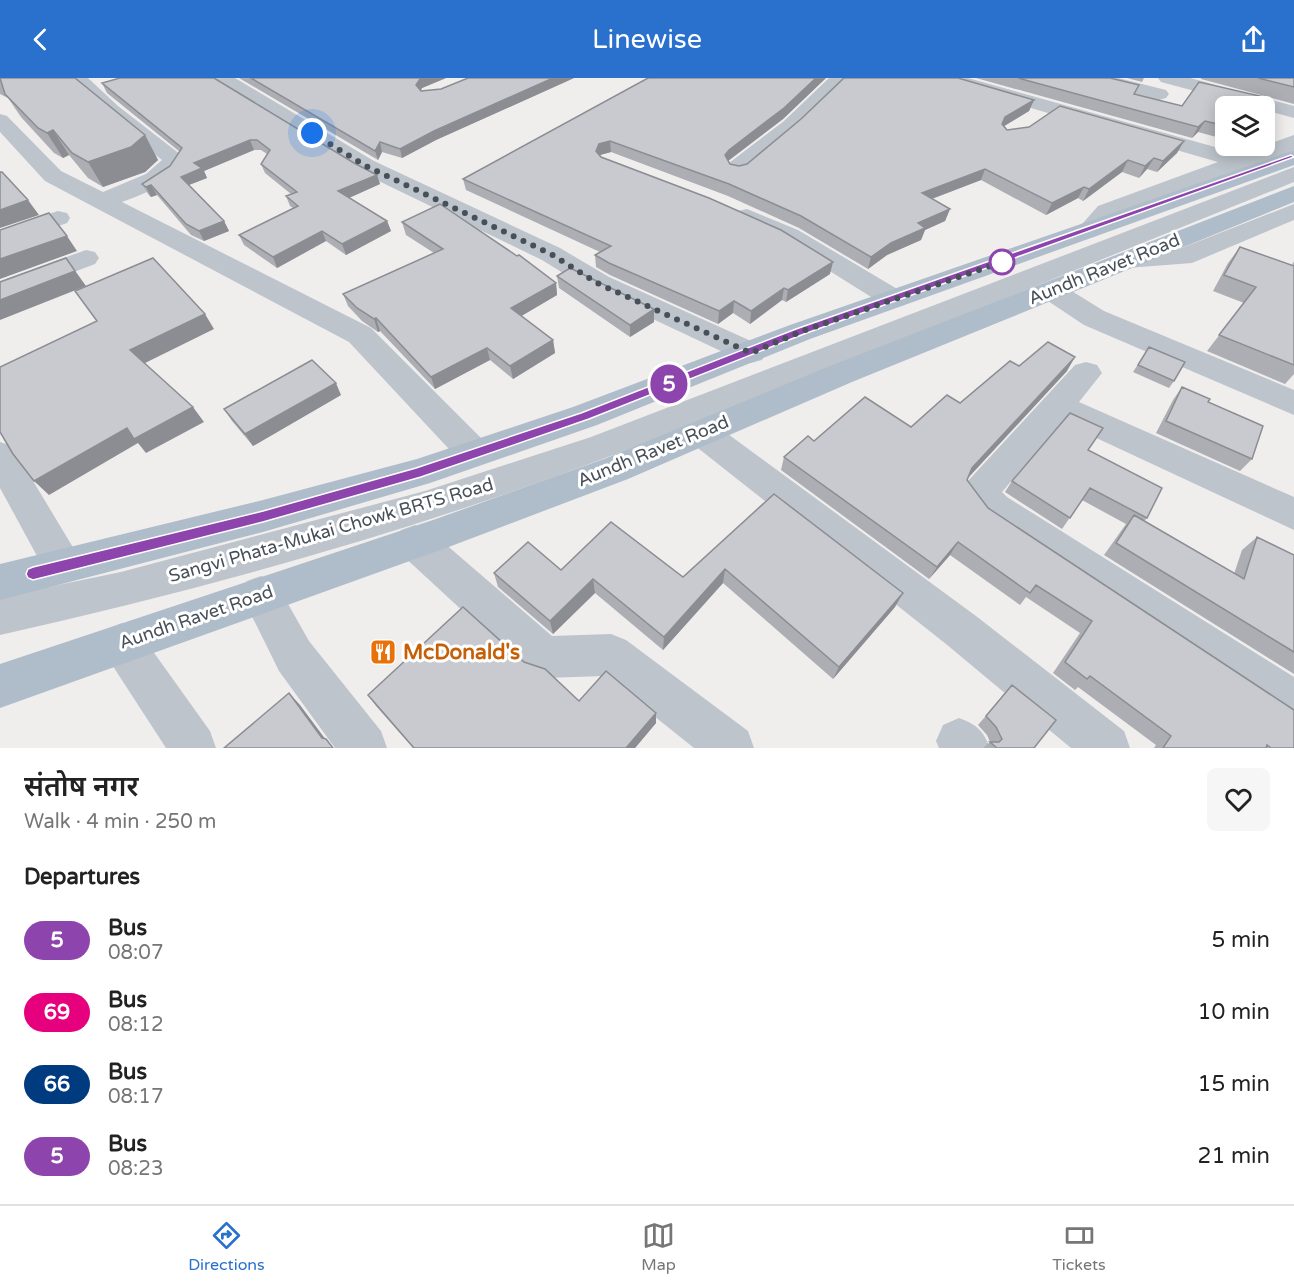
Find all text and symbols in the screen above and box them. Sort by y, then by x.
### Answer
icon: back [24,23,57,56]
text: Linewise [592,23,702,56]
icon: share [1237,23,1270,56]
map controls [1215,96,1275,156]
button: layers [1215,96,1275,156]
your location [297,118,327,148]
street label: Aundh Ravet Road [1025,229,1183,309]
unlabelled marker [989,249,1015,275]
line badge: 5 [650,364,688,404]
text: 5 [662,372,676,397]
street label: Aundh Ravet Road [574,411,732,491]
street label: Sangvi Phata-Mukai Chowk BRTS Road [166,473,496,587]
street label: Aundh Ravet Road [116,580,276,654]
restaurant icon: McDonald's [368,637,398,667]
place label: McDonald's [403,640,520,665]
button: heart [1207,768,1270,831]
text: संतोष नगर [24,770,138,804]
text: Walk · 4 min · 250 m [24,810,216,834]
text: Departures [24,864,140,890]
text: Bus [108,915,147,941]
text: 5 min [1211,927,1270,953]
text: 5 [50,928,64,953]
text: 08:07 [108,941,163,965]
text: Bus [108,987,147,1013]
text: 10 min [1198,999,1270,1025]
text: 69 [44,1000,70,1025]
text: 08:12 [108,1013,163,1037]
text: Bus [108,1059,147,1085]
text: 15 min [1198,1071,1270,1097]
text: 66 [44,1072,70,1097]
text: 08:17 [108,1085,163,1109]
text: Bus [108,1131,147,1157]
text: 21 min [1198,1143,1270,1169]
text: 5 [50,1144,64,1169]
text: 08:23 [108,1157,163,1181]
tab: Directions [188,1219,265,1275]
tab: Map [641,1219,676,1275]
tab: Tickets [1052,1219,1106,1275]

